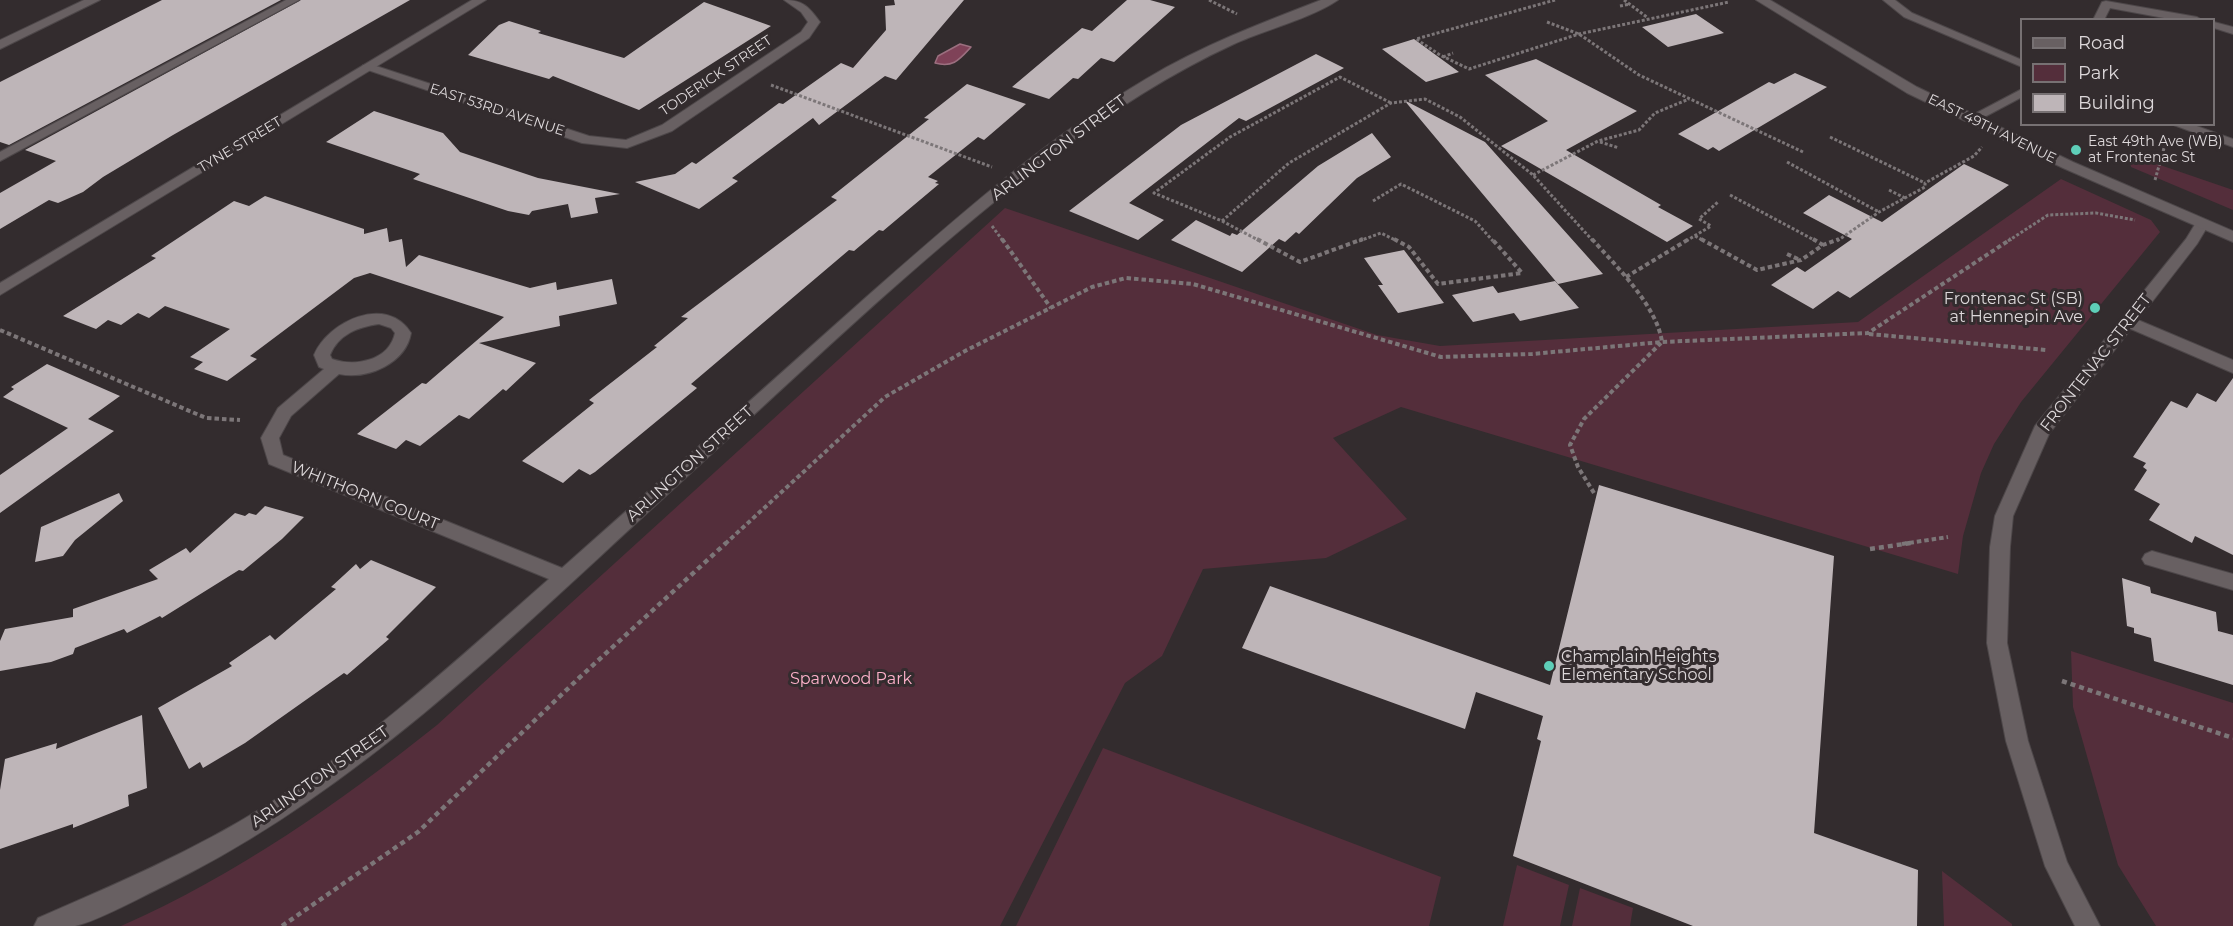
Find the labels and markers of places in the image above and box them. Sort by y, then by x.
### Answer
place label: East 49th Ave (WB) at Frontenac St [2088,134,2223,166]
marker: East 49th Ave (WB) at Frontenac St [2069,143,2083,157]
place label: Frontenac St (SB) at Hennepin Ave [1944,289,2083,327]
marker: Frontenac St (SB) at Hennepin Ave [2088,301,2102,315]
place label: Champlain Heights Elementary School [1561,647,1717,685]
marker: Champlain Heights Elementary School [1542,659,1556,673]

